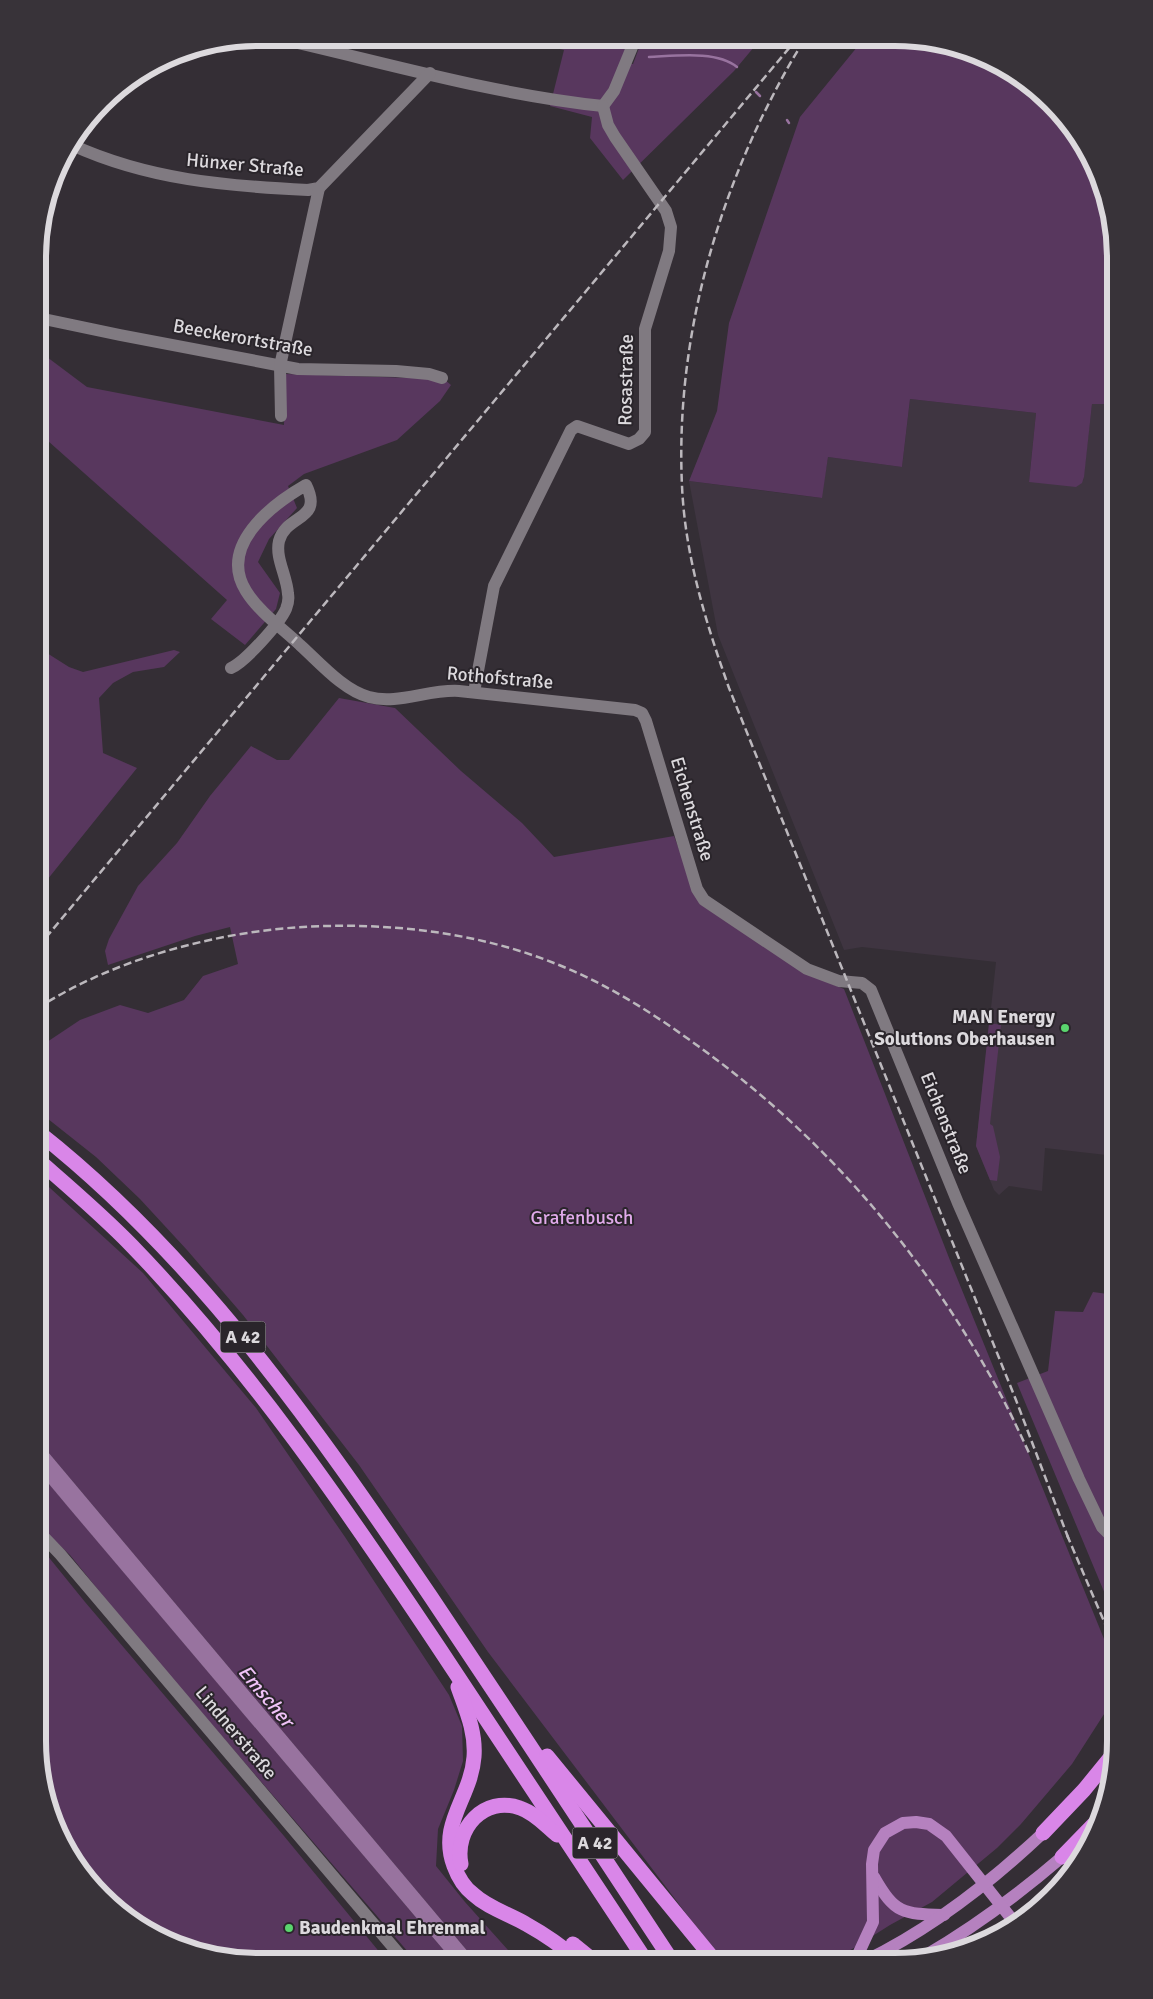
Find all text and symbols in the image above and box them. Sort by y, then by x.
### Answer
street label: Hünxer Straße [185,148,305,182]
street label: Beeckerortstraße [171,314,315,362]
street label: Rosastraße [613,334,639,426]
street label: Rothofstraße [446,661,554,695]
street label: Eichenstraße [665,754,719,864]
place label: MAN Energy Solutions Oberhausen [874,1005,1056,1051]
marker: MAN Energy Solutions Oberhausen [1059,1022,1071,1034]
street label: Eichenstraße [915,1068,977,1178]
park label: Grafenbusch [531,1206,633,1230]
road number: A 42 [220,1321,266,1352]
water label: Emscher [233,1660,301,1734]
street label: Lindnerstraße [190,1681,282,1785]
road number: A 42 [572,1828,618,1859]
place label: Baudenkmal Ehrenmal [299,1916,485,1940]
marker: Baudenkmal Ehrenmal [283,1922,295,1934]

